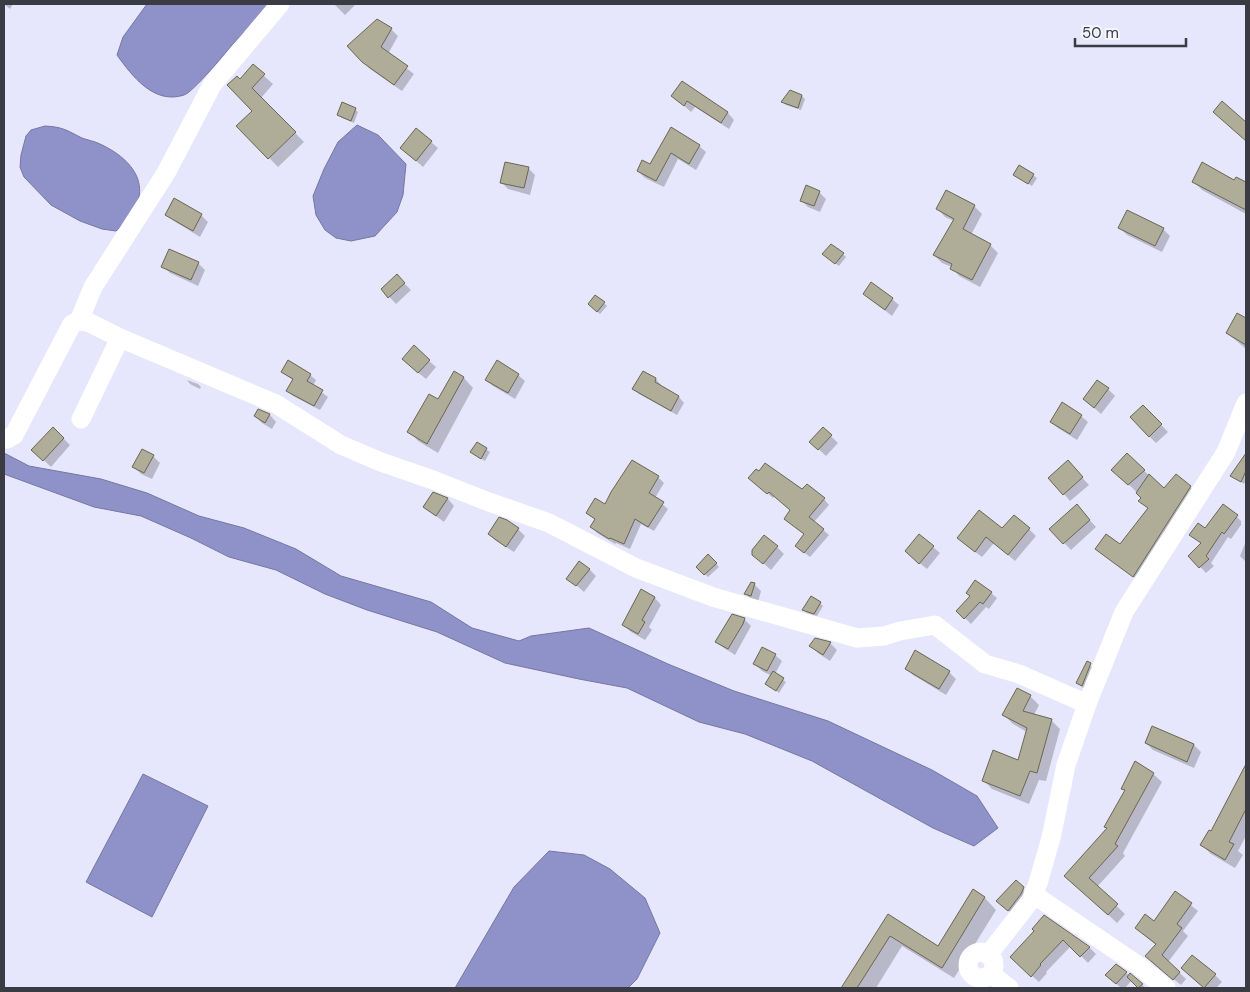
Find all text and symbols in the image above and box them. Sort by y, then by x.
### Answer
scale bar [1075,15,1186,47]
text: 50 m [1082,23,1119,43]

